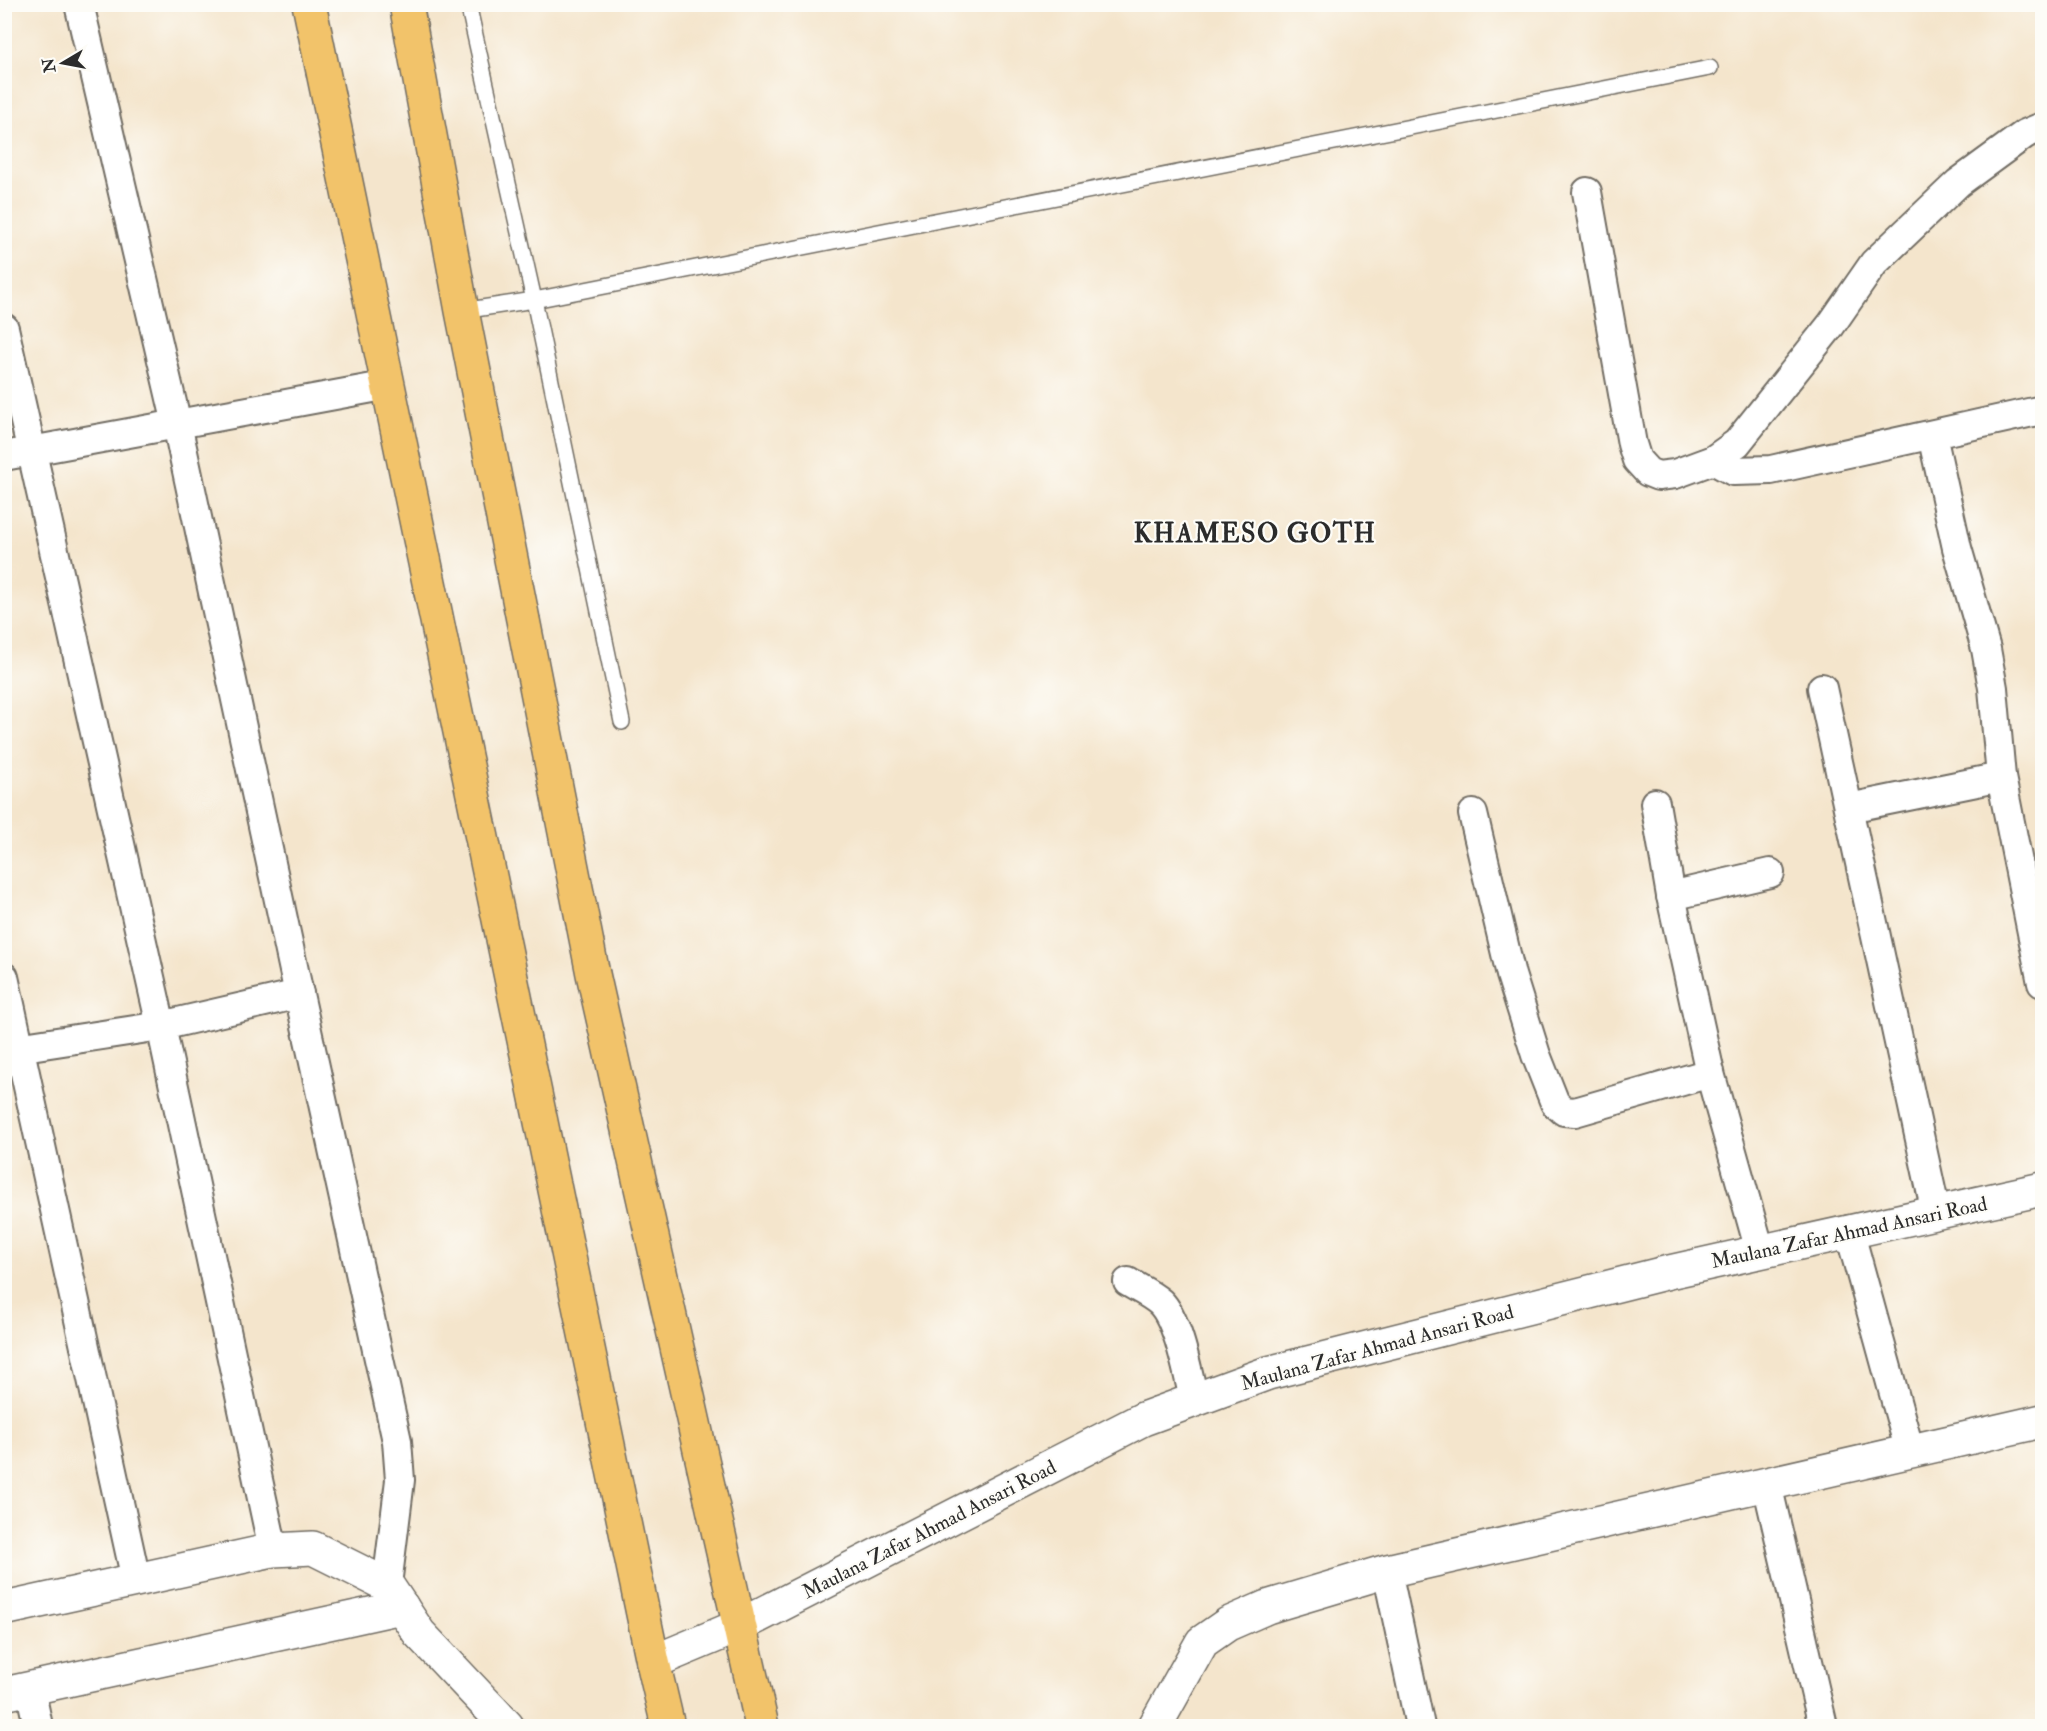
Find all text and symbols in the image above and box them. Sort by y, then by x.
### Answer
north arrow [33,33,93,93]
text: N [38,56,60,75]
district label: KHAMESO GOTH [1134,518,1376,550]
street label: Maulana Zafar Ahmad Ansari Road [1709,1191,1989,1274]
street label: Maulana Zafar Ahmad Ansari Road [1238,1299,1516,1396]
street label: Maulana Zafar Ahmad Ansari Road [798,1454,1060,1604]

